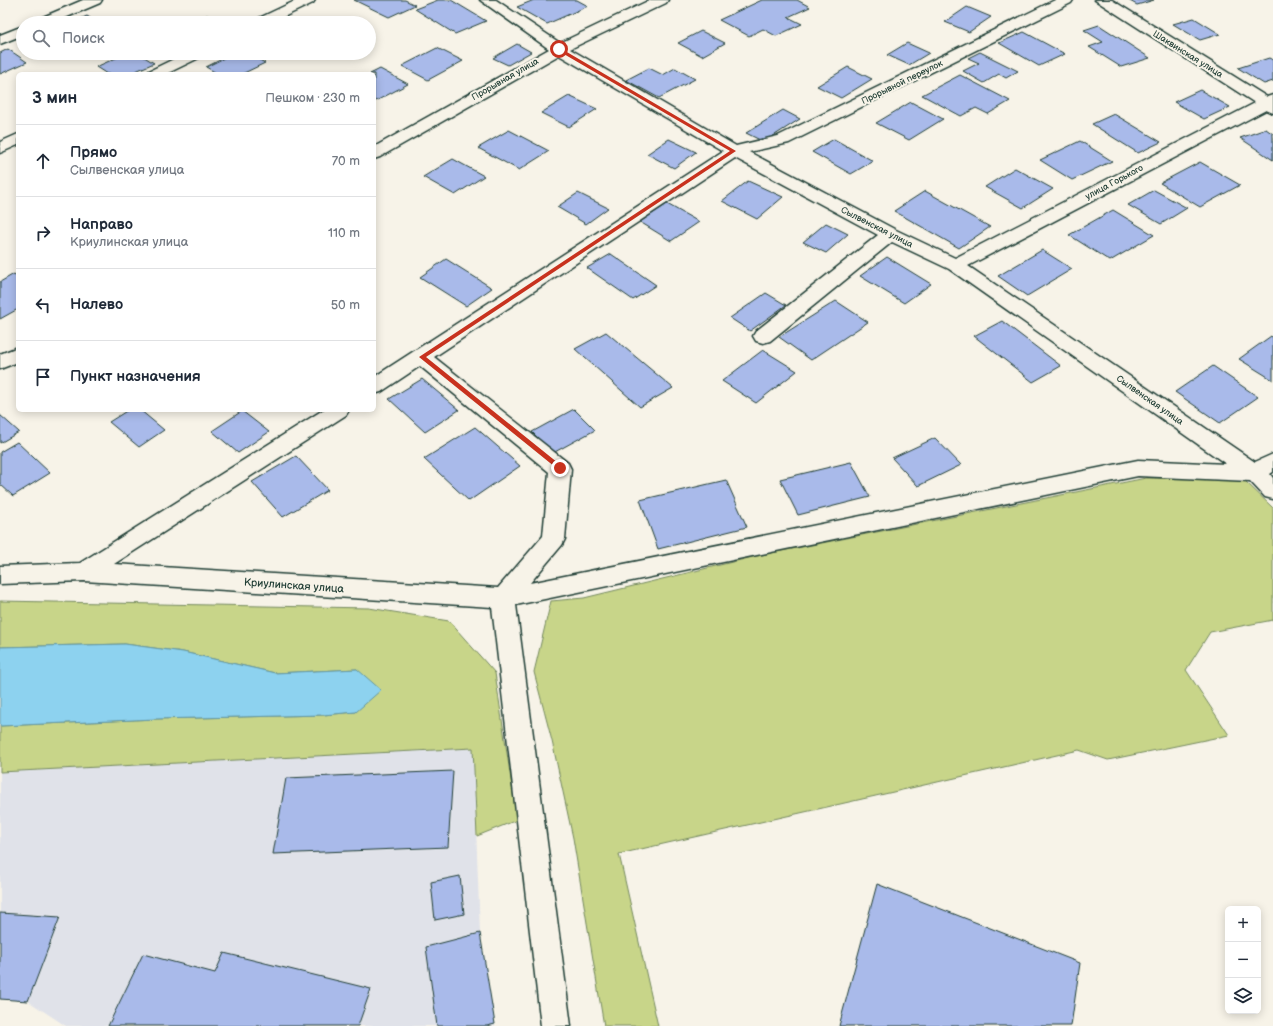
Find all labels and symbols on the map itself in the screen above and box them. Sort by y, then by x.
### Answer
street label: Шаквинская улица [1151,28,1225,81]
route start [550,40,568,58]
street label: Прорывная улица [470,55,541,103]
street label: Прорывной переулок [860,58,945,107]
street label: улица Горького [1083,162,1145,202]
street label: Сылвенская улица [839,205,915,251]
street label: Сылвенская улица [1114,373,1186,428]
route end [551,459,569,477]
street label: Криулинская улица [244,576,345,596]

